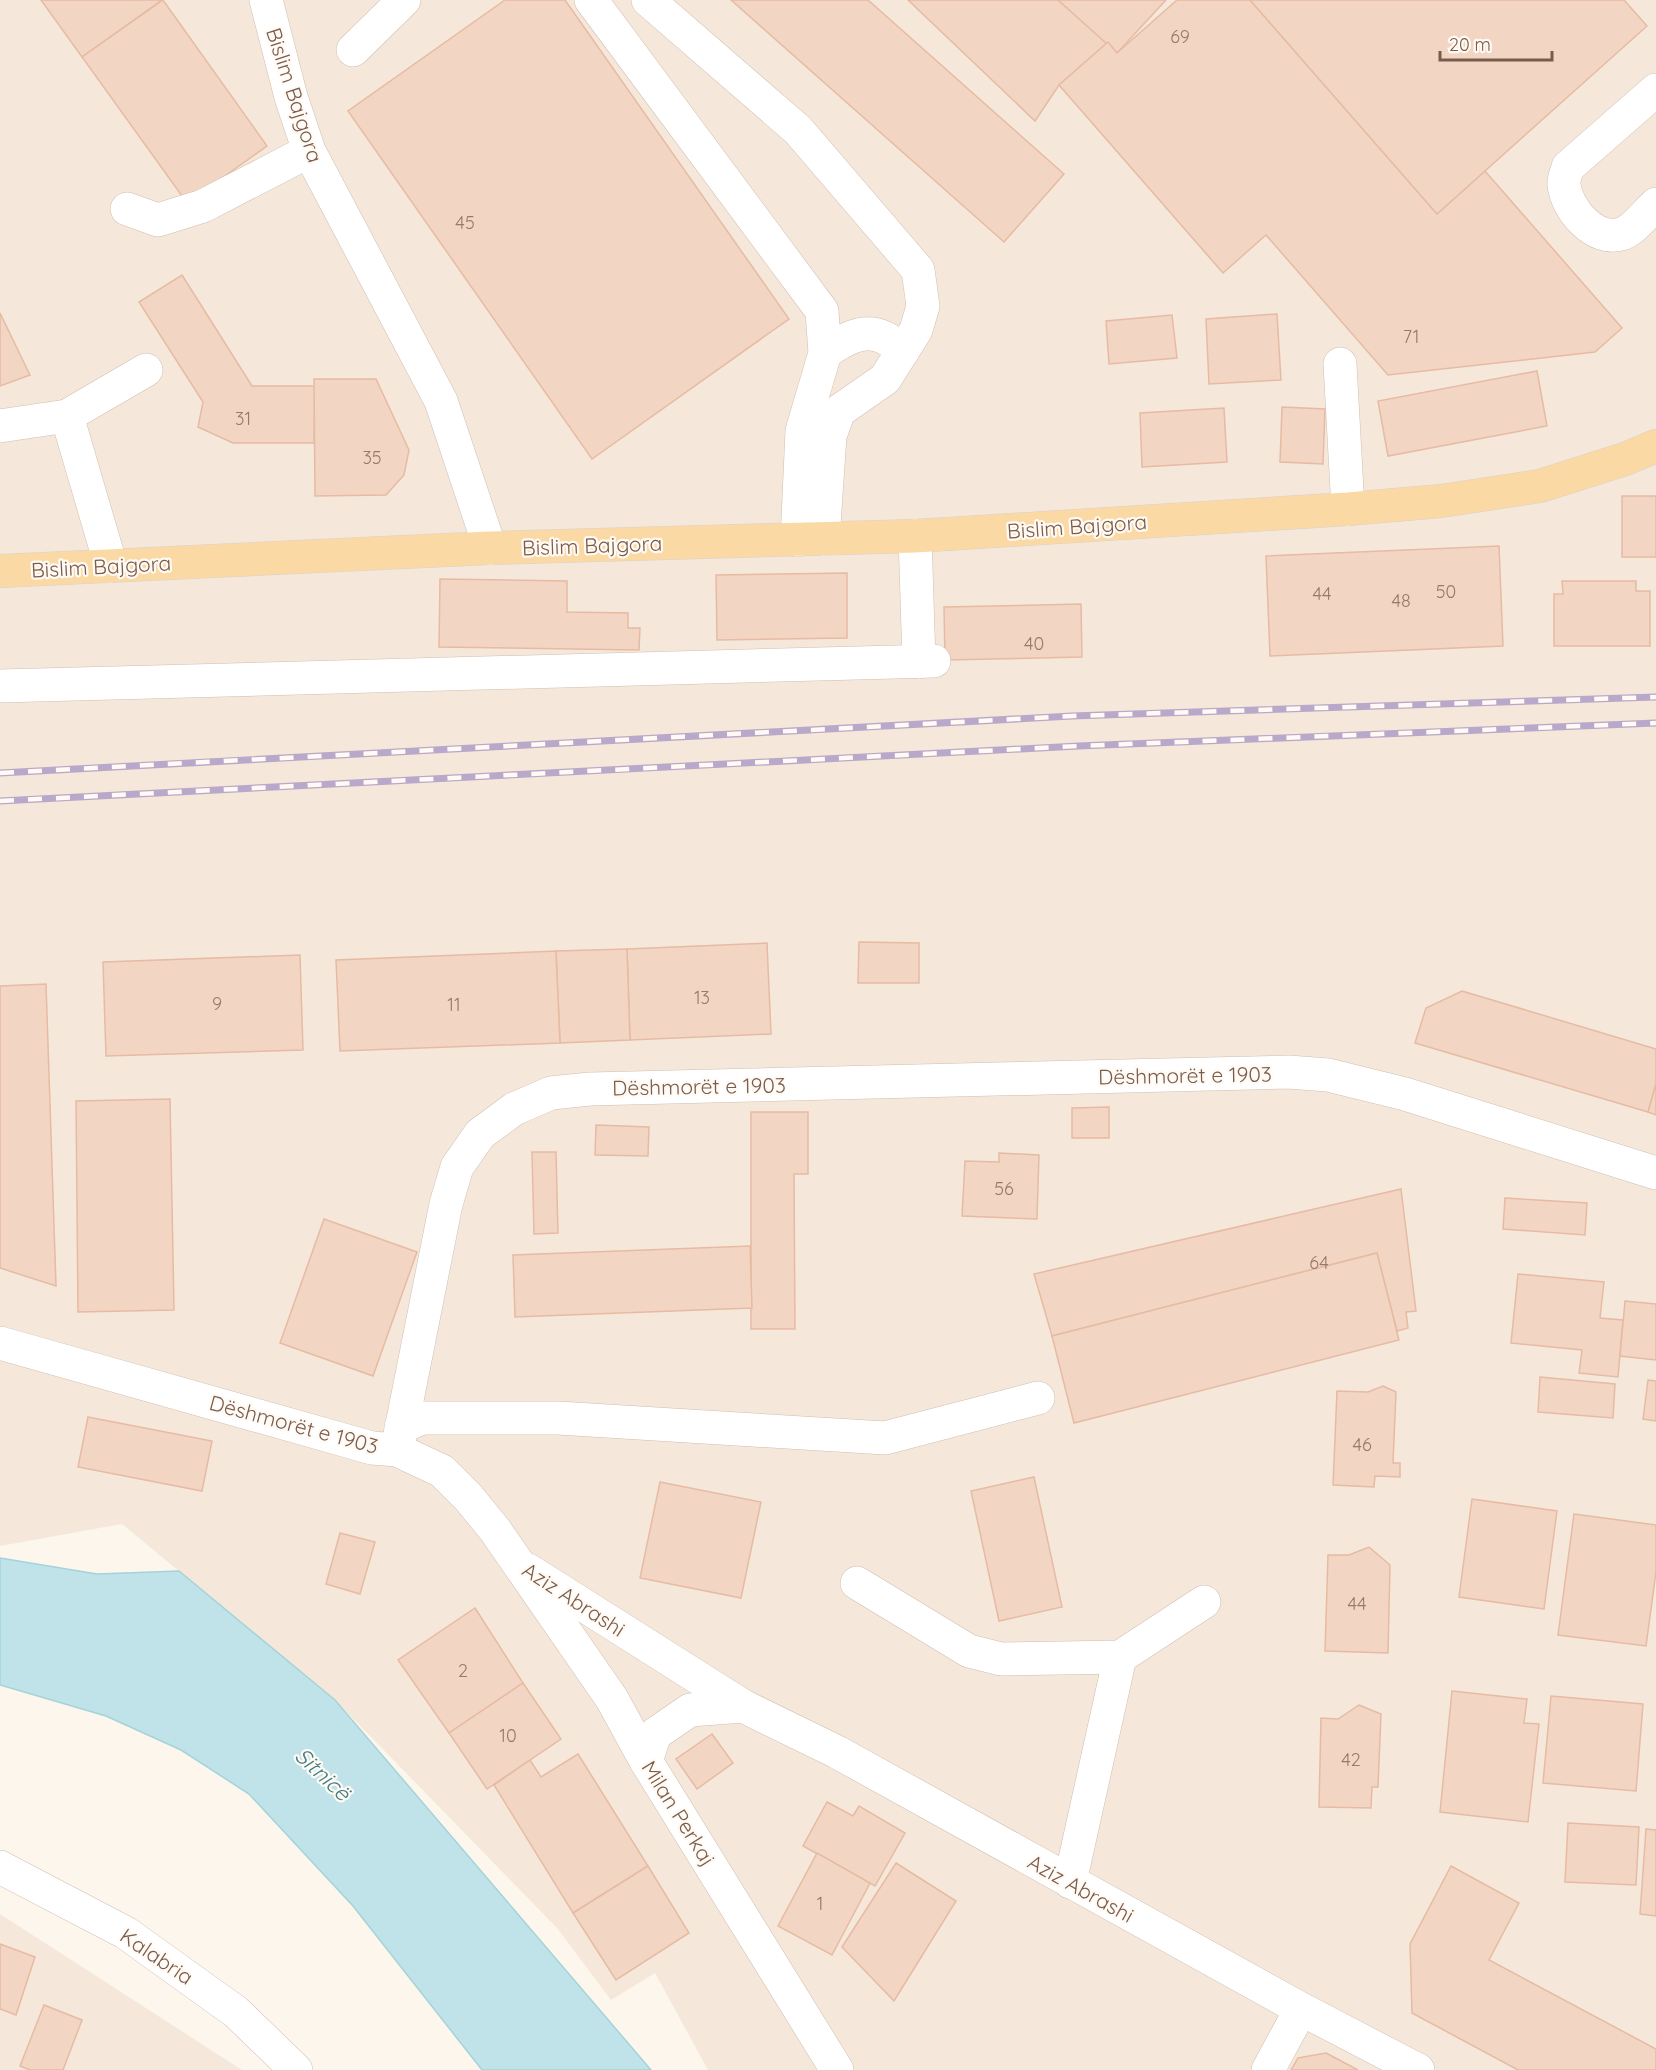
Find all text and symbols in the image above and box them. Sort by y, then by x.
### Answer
street label: Bislim Bajgora [261,24,329,166]
scale bar [1440,24,1552,62]
house number: 69 [1170,25,1190,48]
text: 20 m [1449,33,1491,56]
house number: 45 [455,211,475,234]
house number: 71 [1403,325,1419,348]
house number: 31 [235,407,251,430]
house number: 35 [362,446,382,469]
street label: Bislim Bajgora [1006,508,1148,544]
street label: Bislim Bajgora [521,530,663,560]
street label: Bislim Bajgora [30,549,172,583]
house number: 50 [1436,580,1456,603]
house number: 44 [1313,582,1331,605]
house number: 48 [1391,589,1411,612]
house number: 40 [1024,632,1044,655]
house number: 13 [694,986,710,1009]
house number: 9 [212,992,222,1015]
house number: 11 [447,993,461,1016]
street label: Dëshmorët e 1903 [1098,1060,1272,1090]
street label: Dëshmorët e 1903 [612,1071,786,1101]
house number: 56 [994,1177,1014,1200]
house number: 64 [1309,1251,1329,1274]
street label: Dëshmorët e 1903 [207,1389,381,1459]
house number: 46 [1352,1433,1372,1456]
street label: Aziz Abrashi [518,1556,630,1642]
house number: 44 [1348,1592,1366,1615]
house number: 2 [458,1659,468,1682]
house number: 10 [499,1724,517,1747]
water label: Sitnicë [289,1741,358,1808]
house number: 42 [1341,1748,1361,1771]
street label: Milan Perkaj [636,1756,722,1870]
street label: Aziz Abrashi [1023,1848,1139,1928]
house number: 1 [817,1892,823,1915]
street label: Kalabria [116,1922,198,1990]

